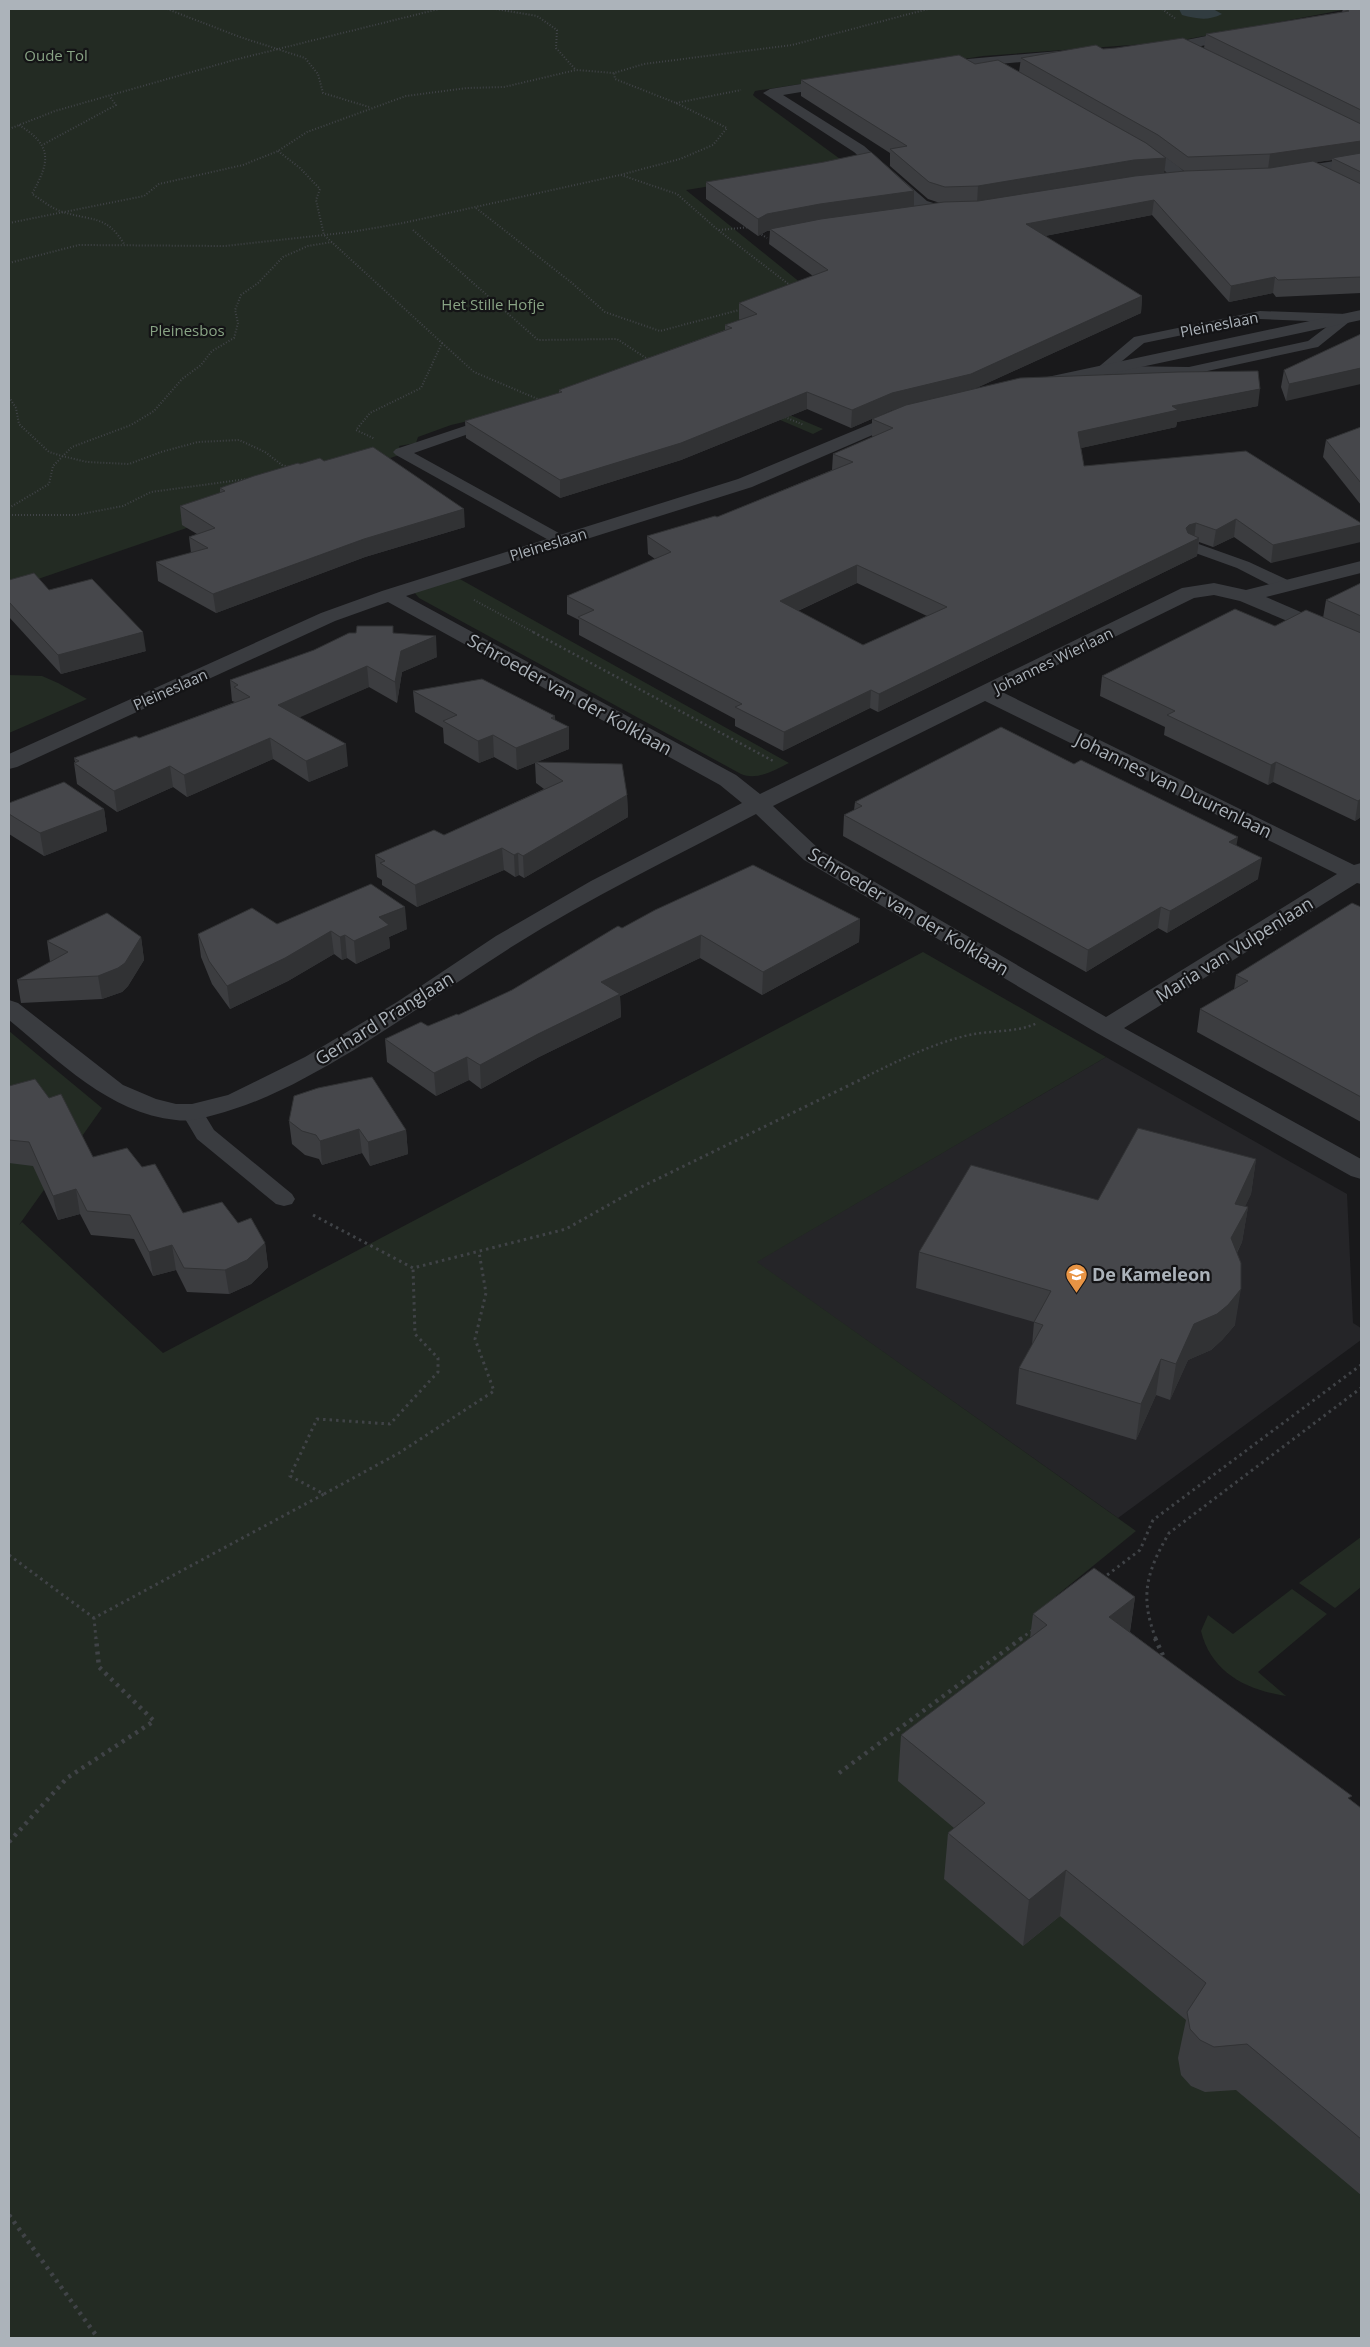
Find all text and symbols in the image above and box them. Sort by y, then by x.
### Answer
park label: Oude Tol [24,45,88,65]
park label: Het Stille Hofje [441,294,545,314]
street label: Pleineslaan [1178,307,1260,341]
park label: Pleinesbos [149,320,225,340]
street label: Pleineslaan [507,523,589,565]
street label: Johannes Wierlaan [988,622,1116,698]
street label: Schroeder van der Kolklaan [463,628,677,760]
street label: Pleineslaan [130,664,210,714]
street label: Johannes van Duurenlaan [1070,726,1276,843]
street label: Schroeder van der Kolklaan [804,841,1014,981]
street label: Maria van Vulpenlaan [1151,891,1317,1007]
street label: Gerhard Pranglaan [310,966,458,1070]
school or university icon: De Kameleon [1064,1262,1088,1293]
place label: De Kameleon [1092,1262,1211,1286]

